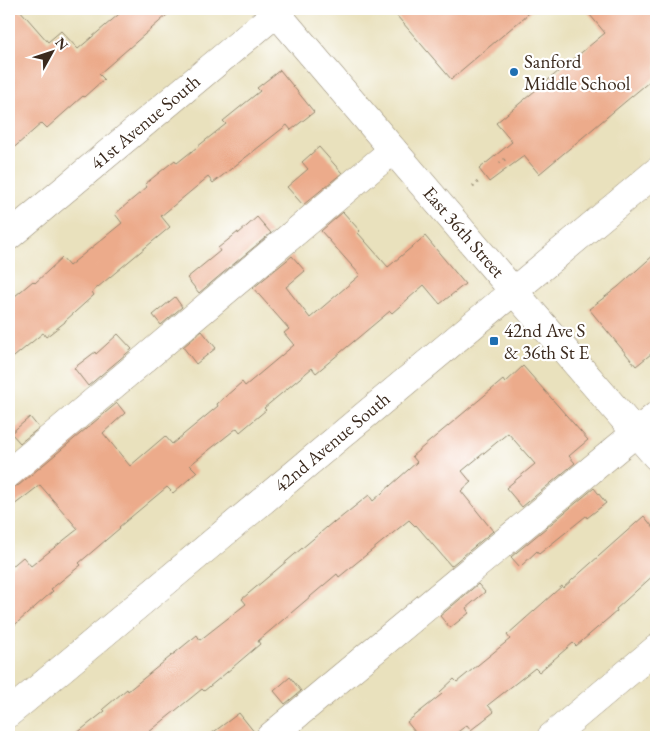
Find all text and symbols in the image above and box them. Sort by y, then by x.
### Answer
north arrow [28,28,78,78]
text: N [51,34,73,54]
place label: Sanford Middle School [524,49,631,96]
marker: Sanford Middle School [508,66,520,78]
street label: 41st Avenue South [85,68,205,175]
street label: East 36th Street [417,181,511,283]
place label: 42nd Ave S & 36th St E [504,318,590,365]
marker: 42nd Ave S & 36th St E [488,335,500,347]
street label: 42nd Avenue South [269,386,395,498]

